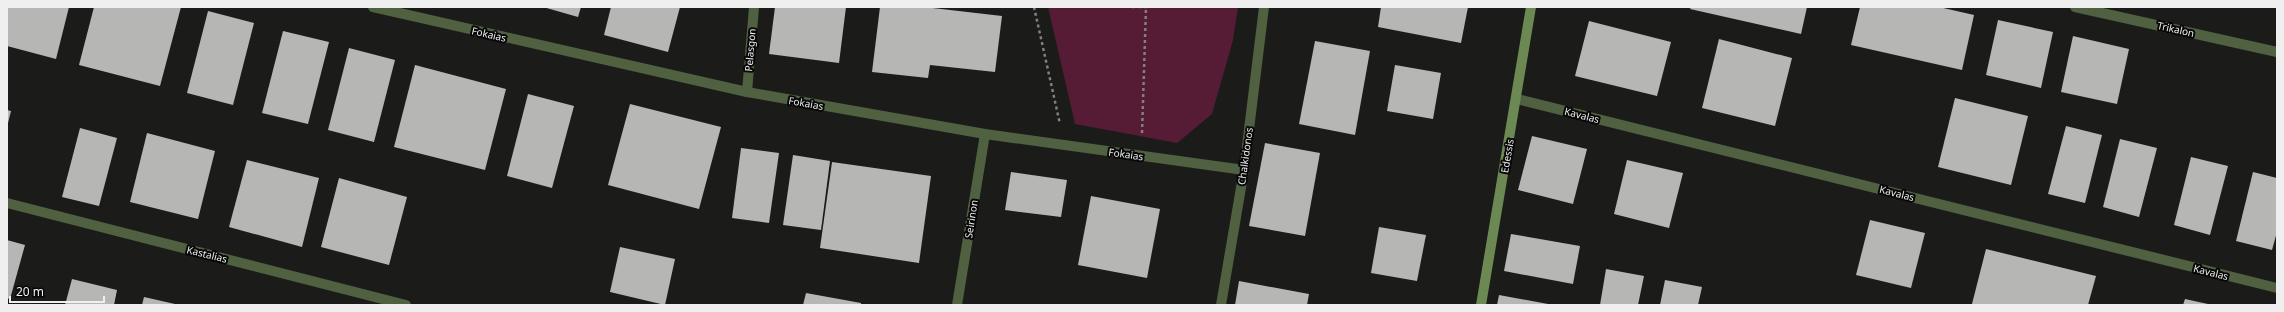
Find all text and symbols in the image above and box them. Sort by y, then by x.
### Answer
street label: Trikalon [2156,18,2196,40]
street label: Fokaias [470,23,508,45]
street label: Pelasgon [741,28,759,72]
street label: Fokaias [787,93,825,113]
street label: Kavalas [1563,104,1601,126]
street label: Chalkidonos [1234,126,1256,186]
street label: Edessis [1497,138,1517,174]
street label: Fokaias [1108,145,1145,163]
street label: Kavalas [1878,182,1916,204]
street label: Seirinon [961,199,981,239]
street label: Kastalias [185,242,229,266]
street label: Kavalas [2192,261,2230,283]
scale bar [10,278,104,304]
text: 20 m [16,283,44,300]

